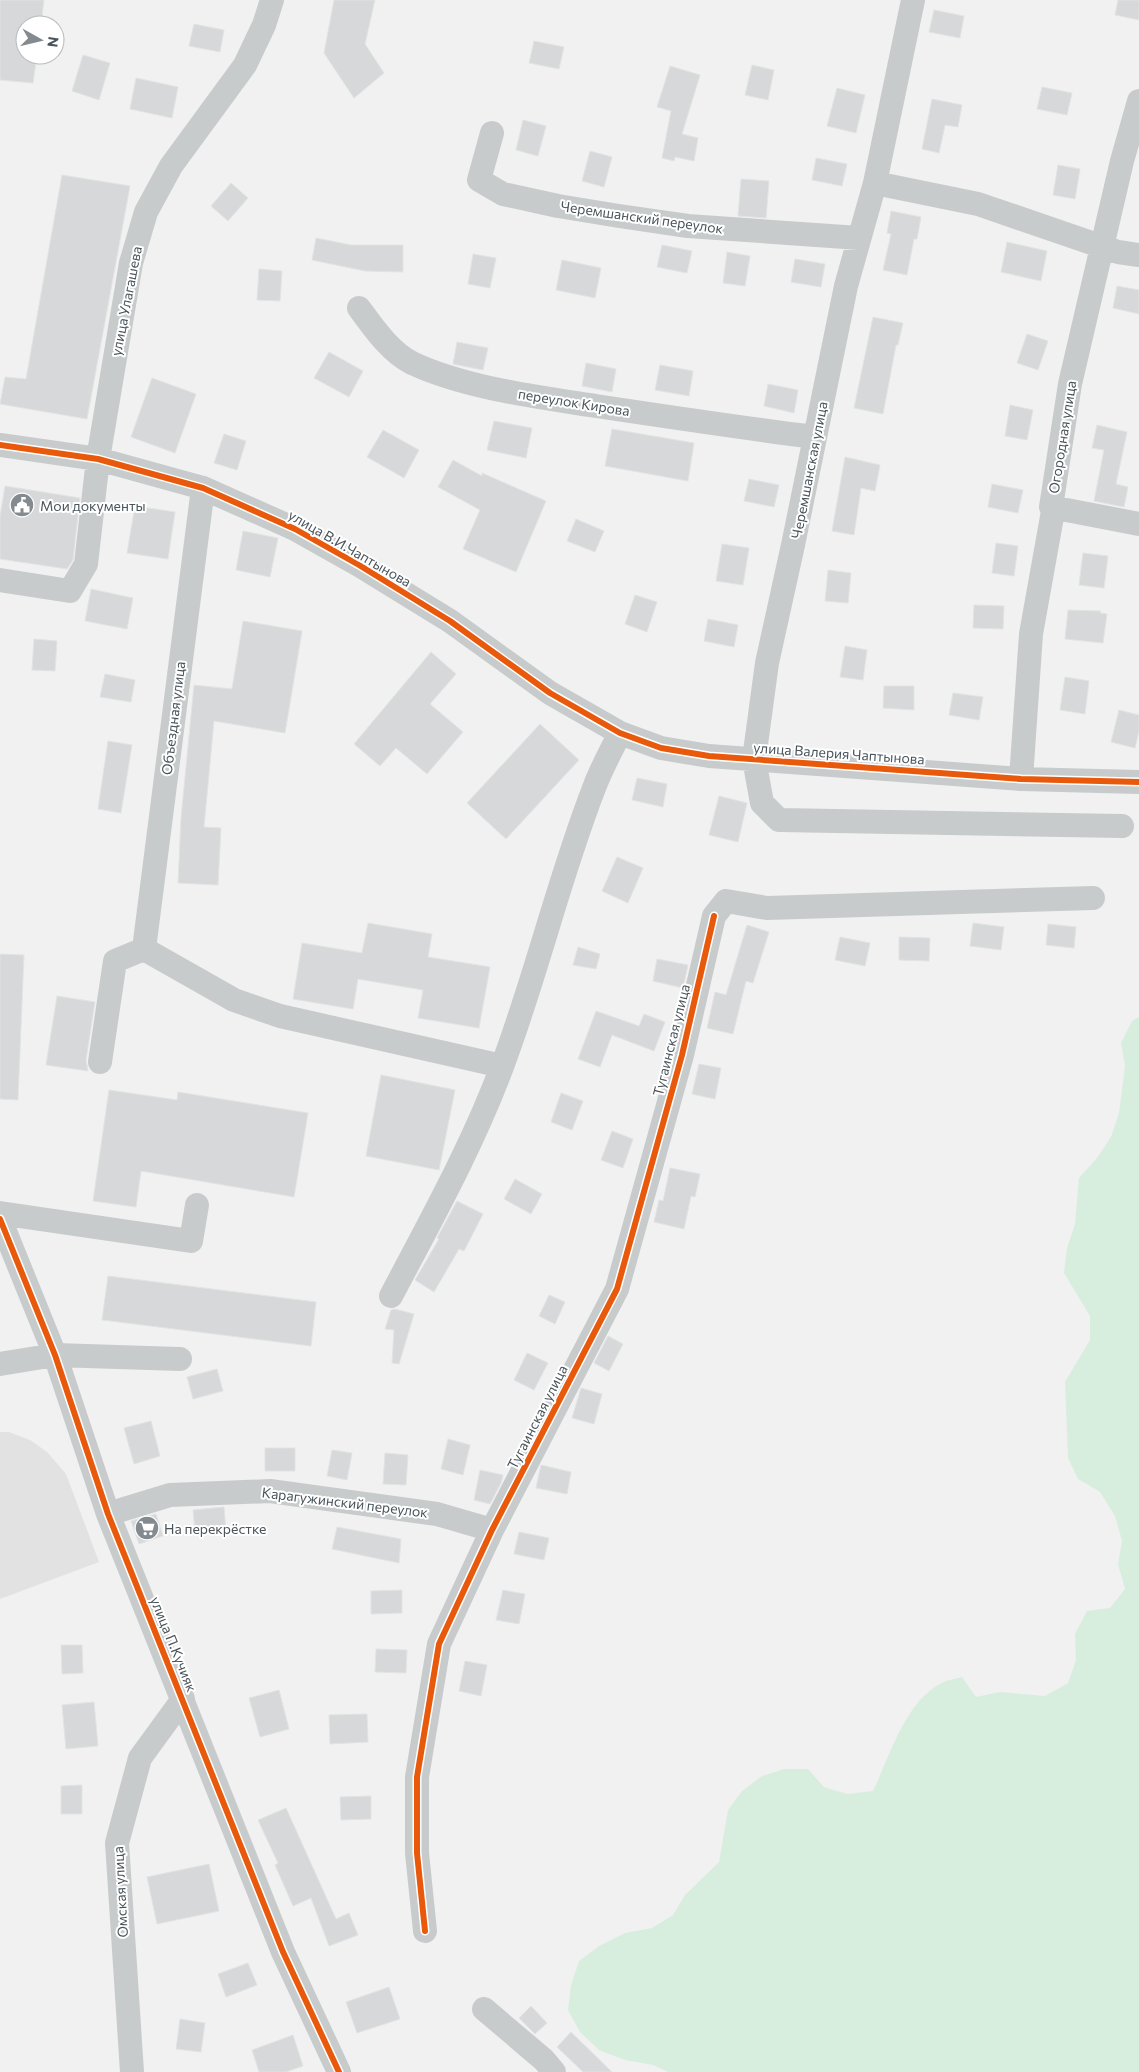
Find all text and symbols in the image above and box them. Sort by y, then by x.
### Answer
north arrow [15,15,65,65]
text: N [44,35,63,48]
street label: Черемшанский переулок [560,197,725,237]
street label: улица Улагашева [107,245,145,357]
street label: Огородная улица [1045,379,1079,495]
street label: переулок Кирова [517,385,631,419]
street label: Черемшанская улица [787,400,831,540]
public building icon: Мои документы [9,492,35,518]
place label: Мои документы [40,497,146,514]
street label: улица В.И.Чаптынова [286,506,414,590]
street label: Объездная улица [158,660,188,776]
street label: улица Валерия Чаптынова [753,739,925,767]
street label: Тугаинская улица [649,982,693,1098]
street label: Тугаинская улица [503,1362,571,1472]
street label: Карагужинский переулок [261,1483,430,1521]
supermarket icon: На перекрёстке [134,1515,160,1541]
place label: На перекрёстке [164,1520,266,1537]
street label: улица П.Кучияк [147,1594,201,1695]
street label: Омская улица [109,1846,131,1938]

